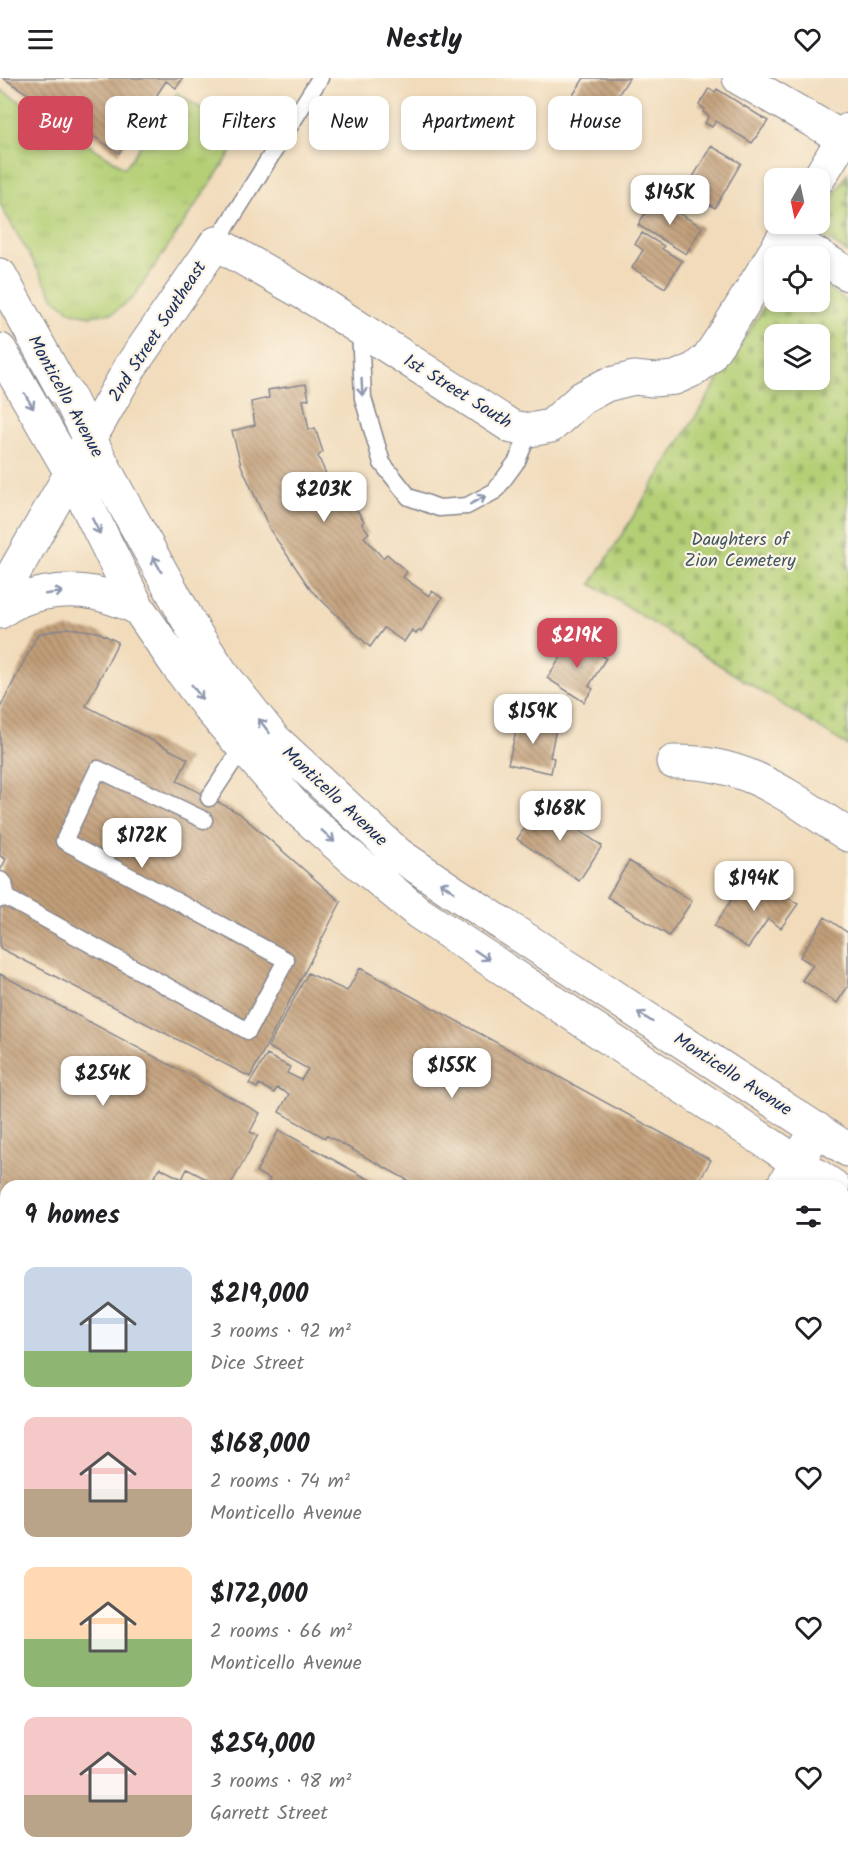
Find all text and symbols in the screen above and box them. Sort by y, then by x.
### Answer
text: Nestly [386,18,462,61]
icon: menu [24,23,57,56]
icon: heart [791,23,824,56]
chip: Buy [18,96,93,150]
chip: Rent [105,96,188,150]
chip: Filters [200,96,297,150]
chip: New [309,96,389,150]
chip: Apartment [401,96,536,150]
chip: House [548,96,642,150]
north arrow [764,168,830,234]
map controls [764,168,830,390]
pin: $145K [628,175,712,226]
text: $145K [645,178,695,210]
button: locate [764,246,830,312]
street label: 2nd Street Southeast [102,255,215,408]
button: layers [764,324,830,390]
street label: Monticello Avenue [19,330,110,463]
street label: 1st Street South [397,347,517,437]
one-way arrow [357,376,368,396]
one-way arrow [24,391,35,409]
pin: $203K [282,472,366,523]
text: $203K [296,475,352,507]
one-way arrow [469,494,486,506]
one-way arrow [91,516,102,534]
park label: Daughters of Zion Cemetery [684,526,796,576]
one-way arrow [151,555,162,573]
one-way arrow [44,588,63,599]
pin: $219K [535,618,619,669]
text: $219K [551,621,603,653]
one-way arrow [190,684,203,700]
pin: $159K [491,694,575,745]
text: $159K [508,697,558,729]
one-way arrow [257,719,270,735]
street label: Monticello Avenue [274,740,394,854]
pin: $168K [518,791,602,842]
text: $168K [534,794,586,826]
pin: $172K [100,818,184,869]
text: $172K [116,821,168,853]
one-way arrow [320,829,335,843]
pin: $194K [712,861,796,912]
text: $194K [729,864,779,896]
one-way arrow [439,881,455,893]
one-way arrow [473,949,489,961]
one-way arrow [637,1011,654,1023]
street label: Monticello Avenue [667,1026,797,1125]
pin: $155K [410,1048,494,1099]
text: $155K [427,1051,477,1083]
pin: $254K [61,1056,145,1107]
text: $254K [75,1059,131,1091]
text: 9 homes [24,1195,120,1237]
icon: filters [792,1200,825,1233]
text: $219,000 [210,1274,308,1316]
icon: home [72,1291,144,1363]
icon: heart [792,1311,825,1344]
text: 3 rooms · 92 m² [210,1316,351,1348]
text: Dice Street [210,1348,304,1380]
text: $168,000 [210,1424,310,1466]
icon: home [72,1441,144,1513]
icon: heart [792,1461,825,1494]
text: 2 rooms · 74 m² [210,1466,350,1498]
text: Monticello Avenue [210,1498,362,1530]
text: $172,000 [210,1574,308,1616]
icon: home [72,1591,144,1663]
icon: heart [792,1611,825,1644]
text: 2 rooms · 66 m² [210,1616,352,1648]
text: Monticello Avenue [210,1648,362,1680]
text: $254,000 [210,1724,315,1766]
icon: home [72,1741,144,1813]
icon: heart [792,1761,825,1794]
text: 3 rooms · 98 m² [210,1766,351,1798]
text: Garrett Street [210,1798,328,1830]

